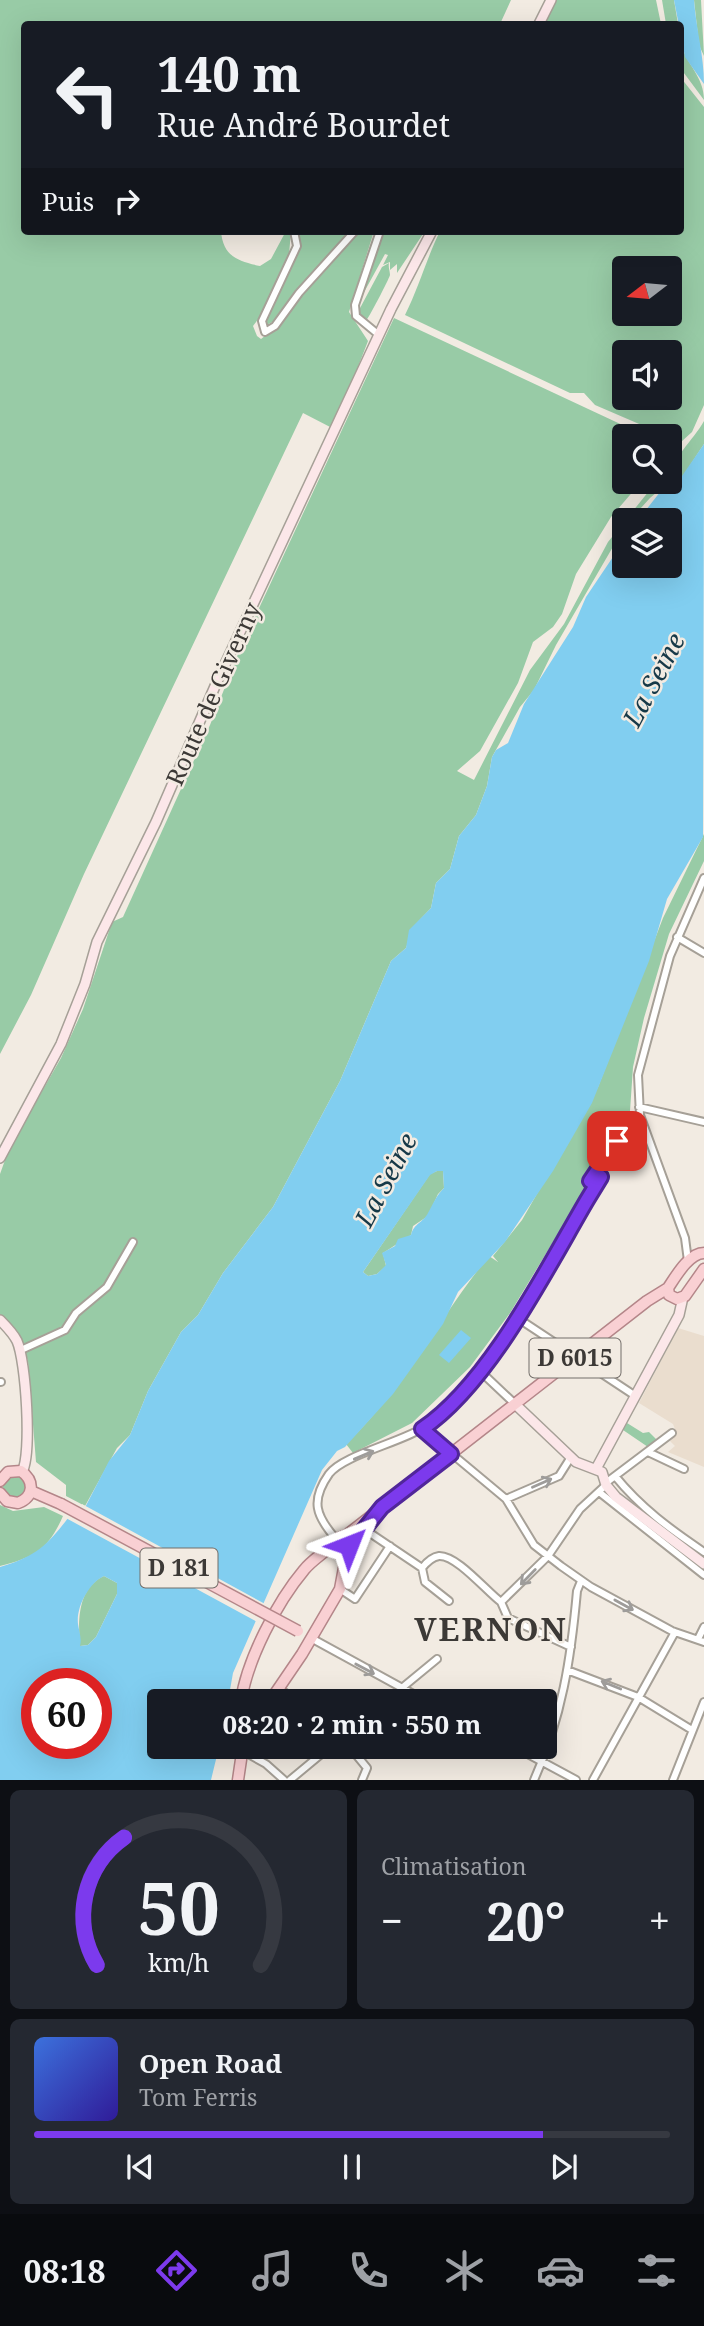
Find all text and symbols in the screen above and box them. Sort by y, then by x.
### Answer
text: 140 m [157,40,301,106]
icon: left [42,49,133,140]
text: Rue André Bourdet [157,103,450,146]
icon: right [108,182,146,220]
text: Puis [42,183,94,219]
north arrow [612,256,682,326]
map controls [612,256,682,578]
button: sound [612,340,682,410]
button: search [612,424,682,494]
button: layers [612,508,682,578]
street label: Route de Giverny [157,596,268,790]
water label: La Seine [613,626,693,734]
pin [587,1111,647,1171]
icon: arrive [598,1122,636,1160]
water label: La Seine [345,1126,425,1234]
road number: D 6015 [530,1338,620,1378]
one-way arrow [353,1448,374,1461]
one-way arrow [531,1476,553,1489]
position arrow [312,1508,386,1582]
road number: D 181 [140,1548,218,1588]
one-way arrow [519,1568,536,1585]
one-way arrow [613,1598,633,1612]
district label: VERNON [414,1607,568,1650]
one-way arrow [354,1663,375,1676]
speed limit sign: 60 [21,1668,112,1759]
one-way arrow [600,1678,622,1691]
text: 08:20 · 2 min · 550 m [222,1706,482,1742]
text: Climatisation [381,1850,527,1882]
text: 50 [137,1858,220,1957]
text: 20° [486,1885,566,1956]
text: − [381,1894,403,1946]
text: + [649,1894,670,1946]
text: km/h [148,1945,209,1979]
text: Open Road [139,2045,282,2081]
text: Tom Ferris [139,2081,257,2113]
icon: previous [121,2148,159,2186]
icon: pause [333,2148,371,2186]
icon: next [545,2148,583,2186]
icon: directions [152,2246,201,2295]
icon: music [248,2246,297,2295]
icon: phone [344,2246,393,2295]
icon: climate [440,2246,489,2295]
icon: car [536,2246,585,2295]
icon: filters [632,2246,681,2295]
text: 08:18 [23,2249,105,2292]

